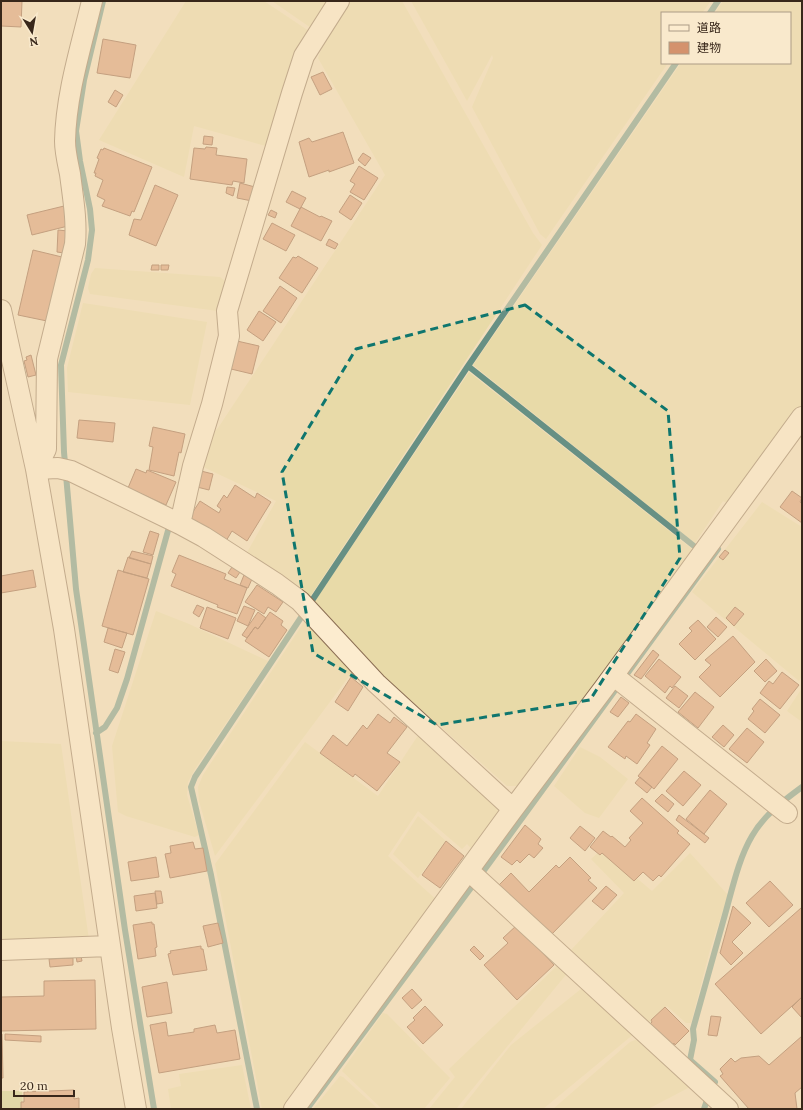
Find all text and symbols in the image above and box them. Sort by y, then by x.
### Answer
north arrow [12,12,52,52]
legend [661,12,791,64]
text: 道路 [697,20,721,35]
text: N [28,34,39,50]
text: 建物 [697,40,721,55]
scale bar [14,1072,74,1098]
text: 20 m [20,1078,48,1093]

